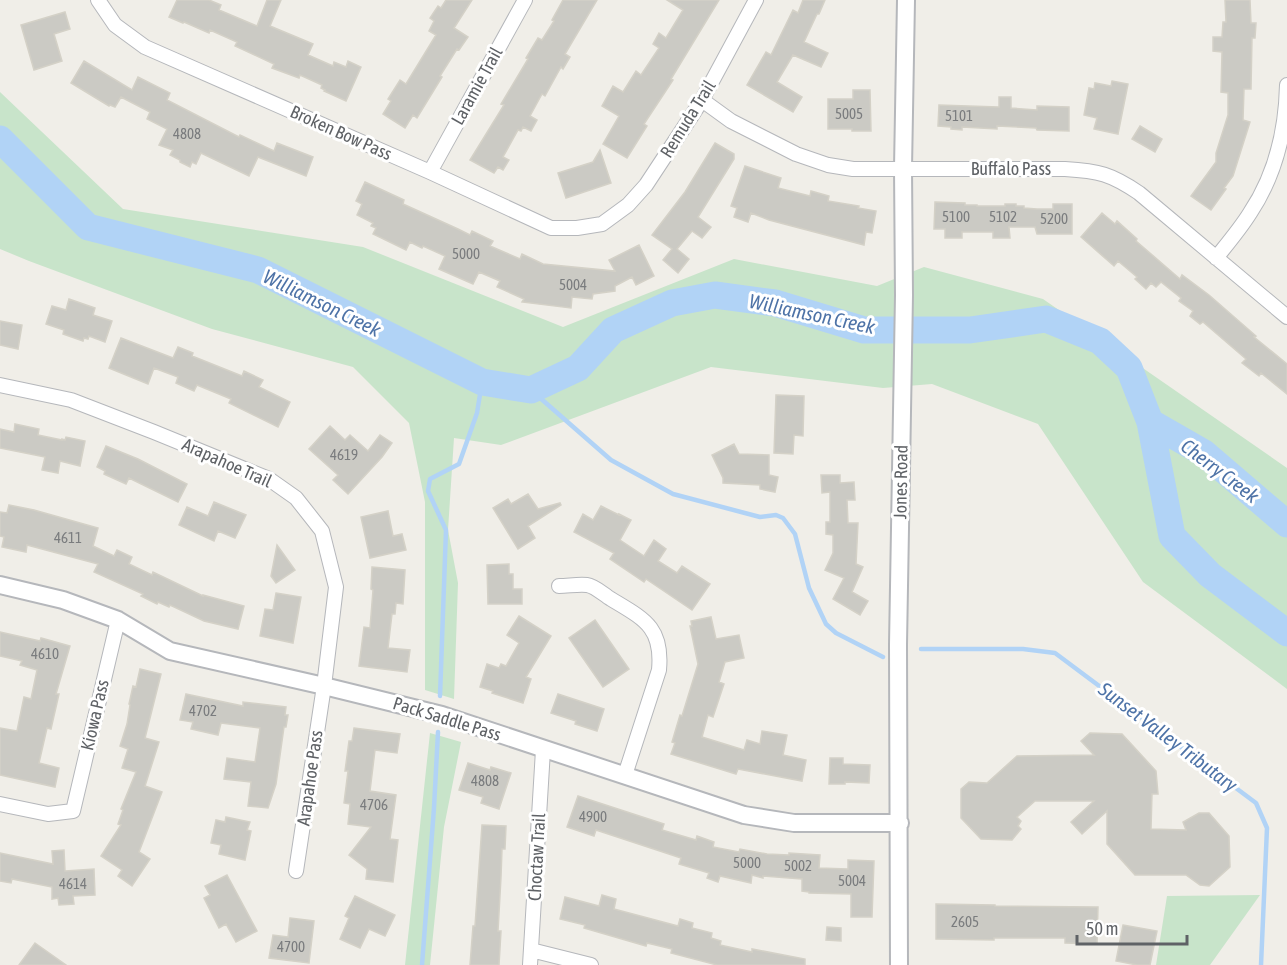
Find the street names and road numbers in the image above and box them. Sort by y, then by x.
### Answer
street label: Laramie Trail [447,43,507,128]
street label: Remuda Trail [656,76,720,161]
street label: Broken Bow Pass [287,101,395,164]
street label: Buffalo Pass [971,158,1051,179]
street label: Arapahoe Trail [179,433,275,492]
street label: Jones Road [889,445,912,519]
street label: Kiowa Pass [76,677,113,752]
street label: Pack Saddle Pass [391,692,504,745]
street label: Arapahoe Pass [292,729,327,827]
street label: Choctaw Trail [524,812,549,901]

